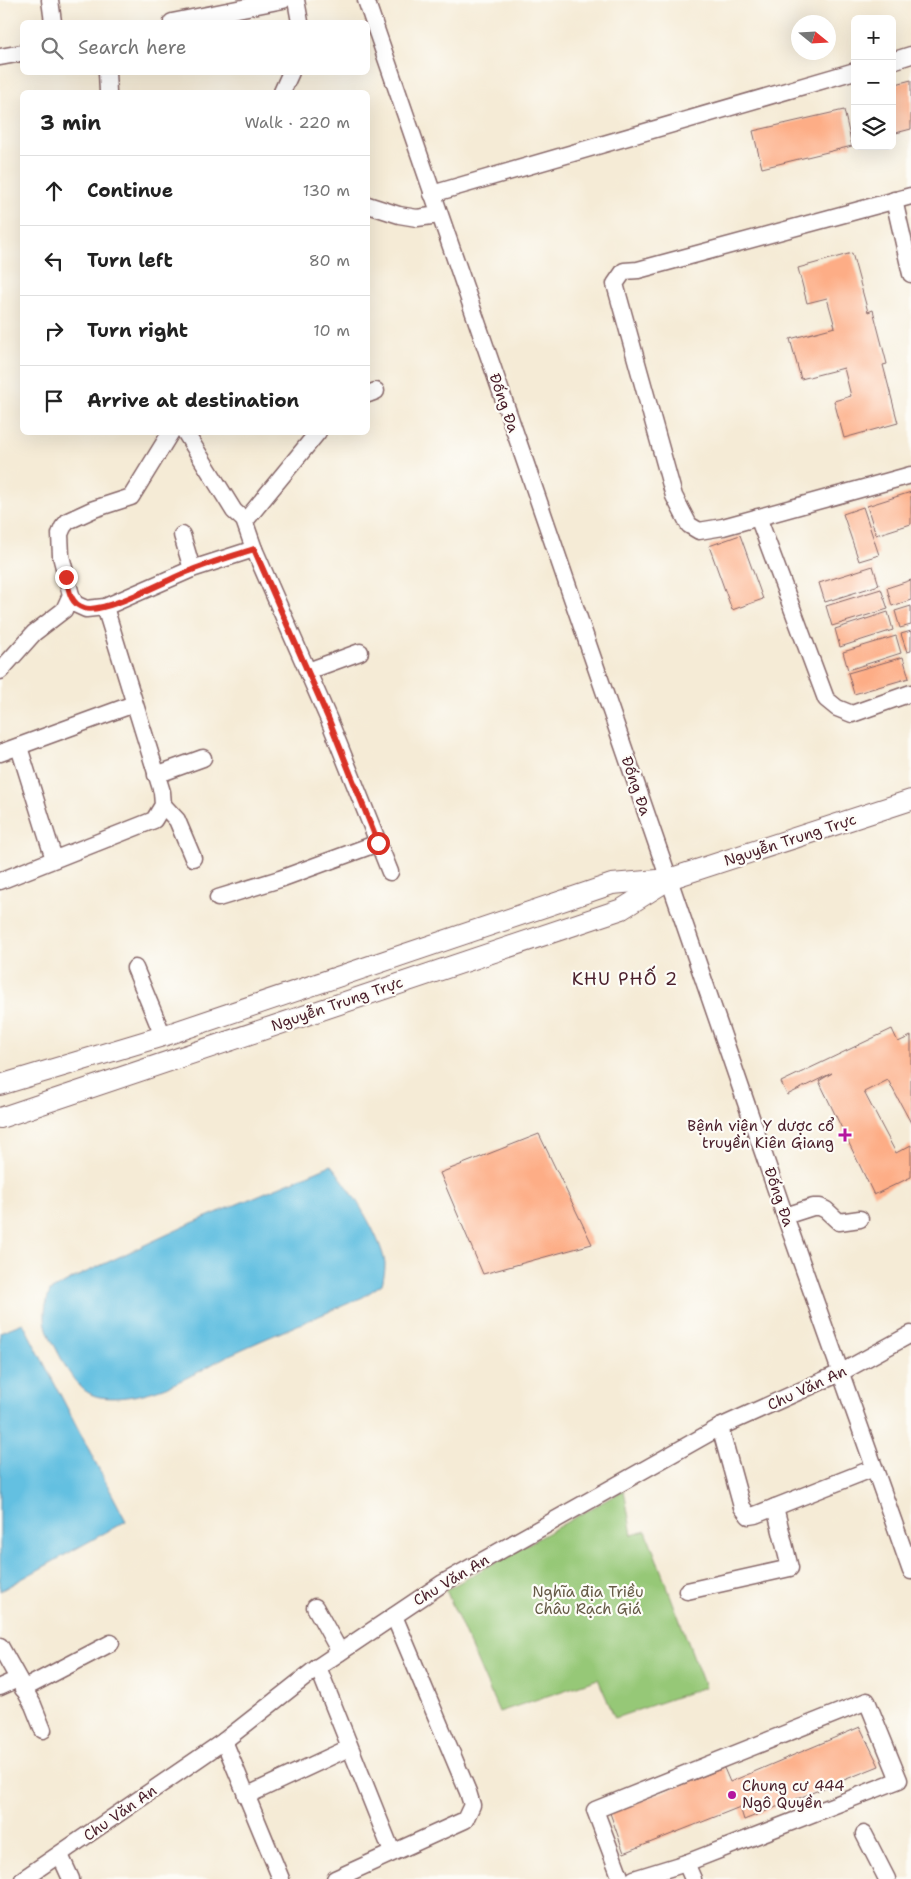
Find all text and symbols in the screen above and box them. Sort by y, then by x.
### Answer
north arrow [791,15,836,60]
map controls [851,15,896,150]
button: + [851,15,896,60]
search box [20,20,370,75]
icon: search [38,34,66,62]
text: Search here [78,35,187,60]
button: − [851,60,896,105]
button: layers [851,105,896,150]
text: 3 min [40,109,101,137]
text: Walk · 220 m [244,112,350,133]
icon: ahead [40,177,68,205]
text: Continue [87,178,173,203]
text: 130 m [303,180,350,201]
icon: left [40,247,68,275]
text: Turn left [87,248,173,273]
text: 80 m [309,250,350,271]
icon: right [40,317,68,345]
text: Turn right [87,318,188,343]
text: 10 m [313,320,350,341]
street label: Đống Đa [485,371,524,436]
icon: arrive [40,387,68,415]
text: Arrive at destination [87,388,299,413]
route end [55,566,78,589]
street label: Đống Đa [617,754,656,819]
street label: Nguyễn Trung Trực [721,809,859,871]
route start [367,832,390,855]
district label: KHU PHỐ 2 [572,965,678,991]
street label: Nguyễn Trung Trực [268,972,406,1036]
place label: Bệnh viện Y dược cổ truyền Kiên Giang [687,1116,834,1153]
marker: Bệnh viện Y dược cổ truyền Kiên Giang [838,1128,852,1142]
street label: Đống Đa [760,1165,799,1230]
street label: Chu Văn An [764,1361,850,1415]
street label: Chu Văn An [409,1550,493,1610]
park label: Nghĩa địa Triều Châu Rạch Giá [532,1582,644,1619]
place label: Chung cư 444 Ngô Quyền [742,1776,845,1813]
street label: Chu Văn An [79,1780,161,1846]
marker: Chung cư 444 Ngô Quyền [726,1789,738,1801]

